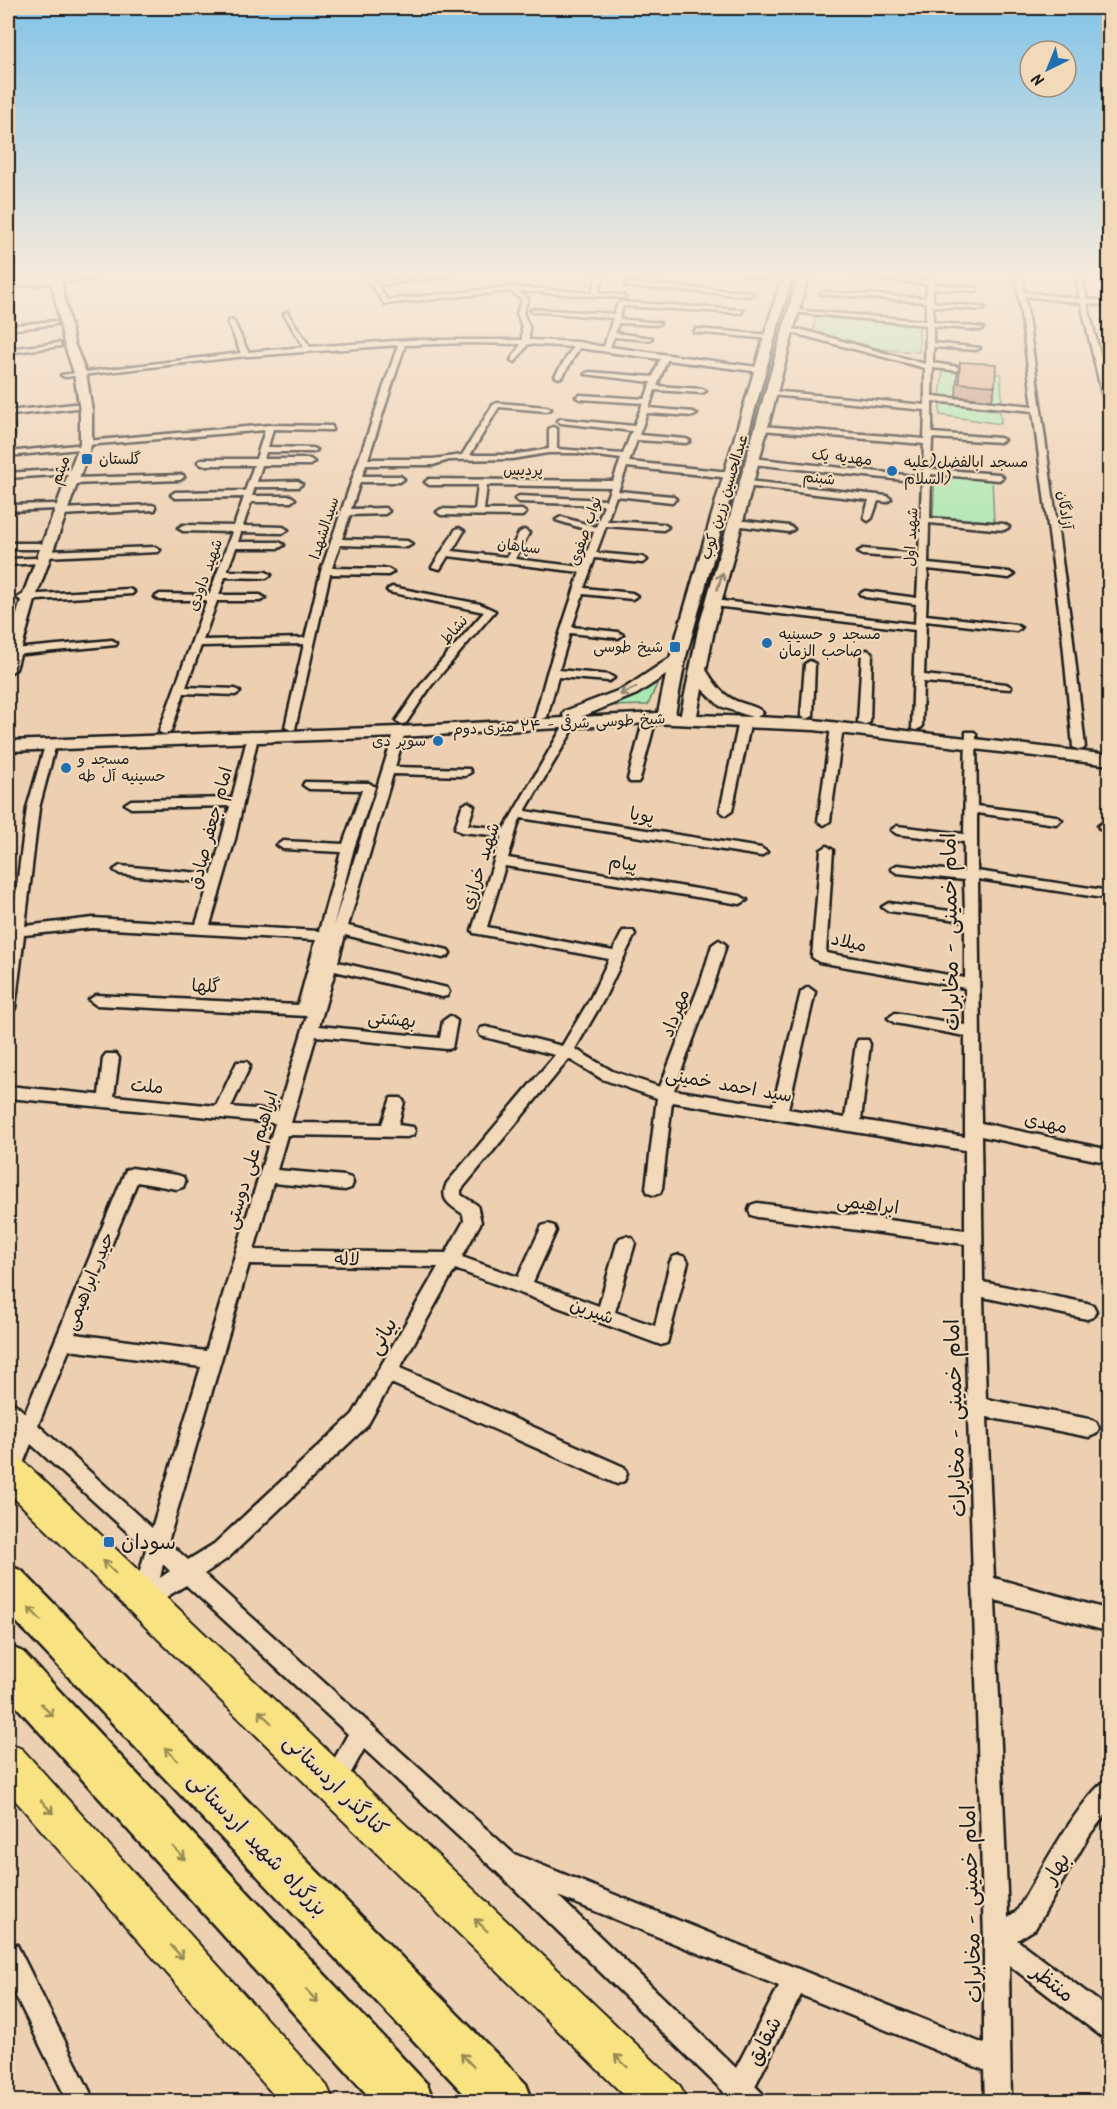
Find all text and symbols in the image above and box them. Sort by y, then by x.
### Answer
north arrow [1018,39,1078,99]
text: N [1027,66,1051,91]
street label: عبدالحسین زرین کوب [694,432,755,563]
street label: مهدیه یک [810,443,873,473]
place label: گلستان [99,448,141,472]
place label: مسجد ابالفضل(علیه السلام) [904,451,1028,492]
street label: میثم [44,452,77,488]
marker: گلستان [80,452,94,466]
street label: پردیس [503,459,543,483]
marker: مسجد ابالفضل(علیه السلام) [885,464,899,478]
street label: شبنم [802,465,836,493]
street label: آزادگان [1050,490,1078,532]
street label: سیدالشهدا [304,494,346,563]
street label: نواب صفوی [563,494,609,569]
street label: شهید اول [898,507,926,567]
street label: سپاهان [496,532,542,562]
street label: شهید داودی [182,536,230,615]
one-way arrow [715,572,726,591]
street label: نشاط [435,610,475,651]
place label: مسجد و حسینیه صاحب الزمان [779,623,881,664]
place label: شیخ طوسی [593,636,663,660]
marker: مسجد و حسینیه صاحب الزمان [760,636,774,650]
marker: شیخ طوسی [668,640,682,654]
one-way arrow [619,686,637,698]
street label: شیخ طوسی شرقی - ۲۴ متری دوم [452,707,666,743]
place label: سوپر دی [372,730,426,754]
marker: سوپر دی [431,734,445,748]
place label: مسجد و حسینیه آل طه [77,748,166,789]
marker: مسجد و حسینیه آل طه [59,761,73,775]
street label: امام جعفر صادق [181,764,242,893]
street label: پویا [627,800,656,833]
street label: شهید خرازی [454,819,509,914]
street label: امام خمینی - مخابرات [933,833,970,1031]
street label: پیام [606,848,639,881]
street label: میلاد [828,925,869,962]
street label: گلها [191,972,221,1003]
street label: مهرداد [654,985,699,1042]
street label: بهشتی [366,1004,417,1037]
street label: سید احمد خمینی [663,1061,794,1112]
street label: ملت [129,1072,165,1103]
street label: ابراهیم علی دوستی [218,1087,287,1233]
street label: مهدی [1021,1106,1070,1143]
street label: ابراهیمی [835,1187,901,1224]
street label: حیدر ابراهیمی [57,1228,123,1335]
street label: لاله [334,1246,360,1275]
street label: شیرین [565,1291,618,1334]
street label: بیانی [359,1312,407,1362]
street label: امام خمینی - مخابرات [937,1318,976,1518]
place label: سودان [121,1527,176,1560]
marker: سودان [102,1535,116,1549]
one-way arrow [102,1560,117,1575]
one-way arrow [28,1606,42,1621]
one-way arrow [40,1702,54,1717]
one-way arrow [258,1710,273,1725]
street label: کنارگذر اردستانی [275,1727,395,1845]
one-way arrow [163,1746,178,1761]
street label: بزرگراه شهید اردستانی [179,1765,335,1925]
one-way arrow [40,1799,54,1814]
street label: امام خمینی - مخابرات [953,1804,992,2004]
one-way arrow [172,1845,186,1860]
street label: بهار [1034,1847,1080,1893]
one-way arrow [474,1918,489,1933]
one-way arrow [170,1944,184,1959]
street label: منتظر [1022,1956,1081,2012]
one-way arrow [305,1989,319,2004]
street label: شقایق [739,2011,792,2072]
one-way arrow [460,2052,475,2067]
one-way arrow [614,2054,629,2068]

